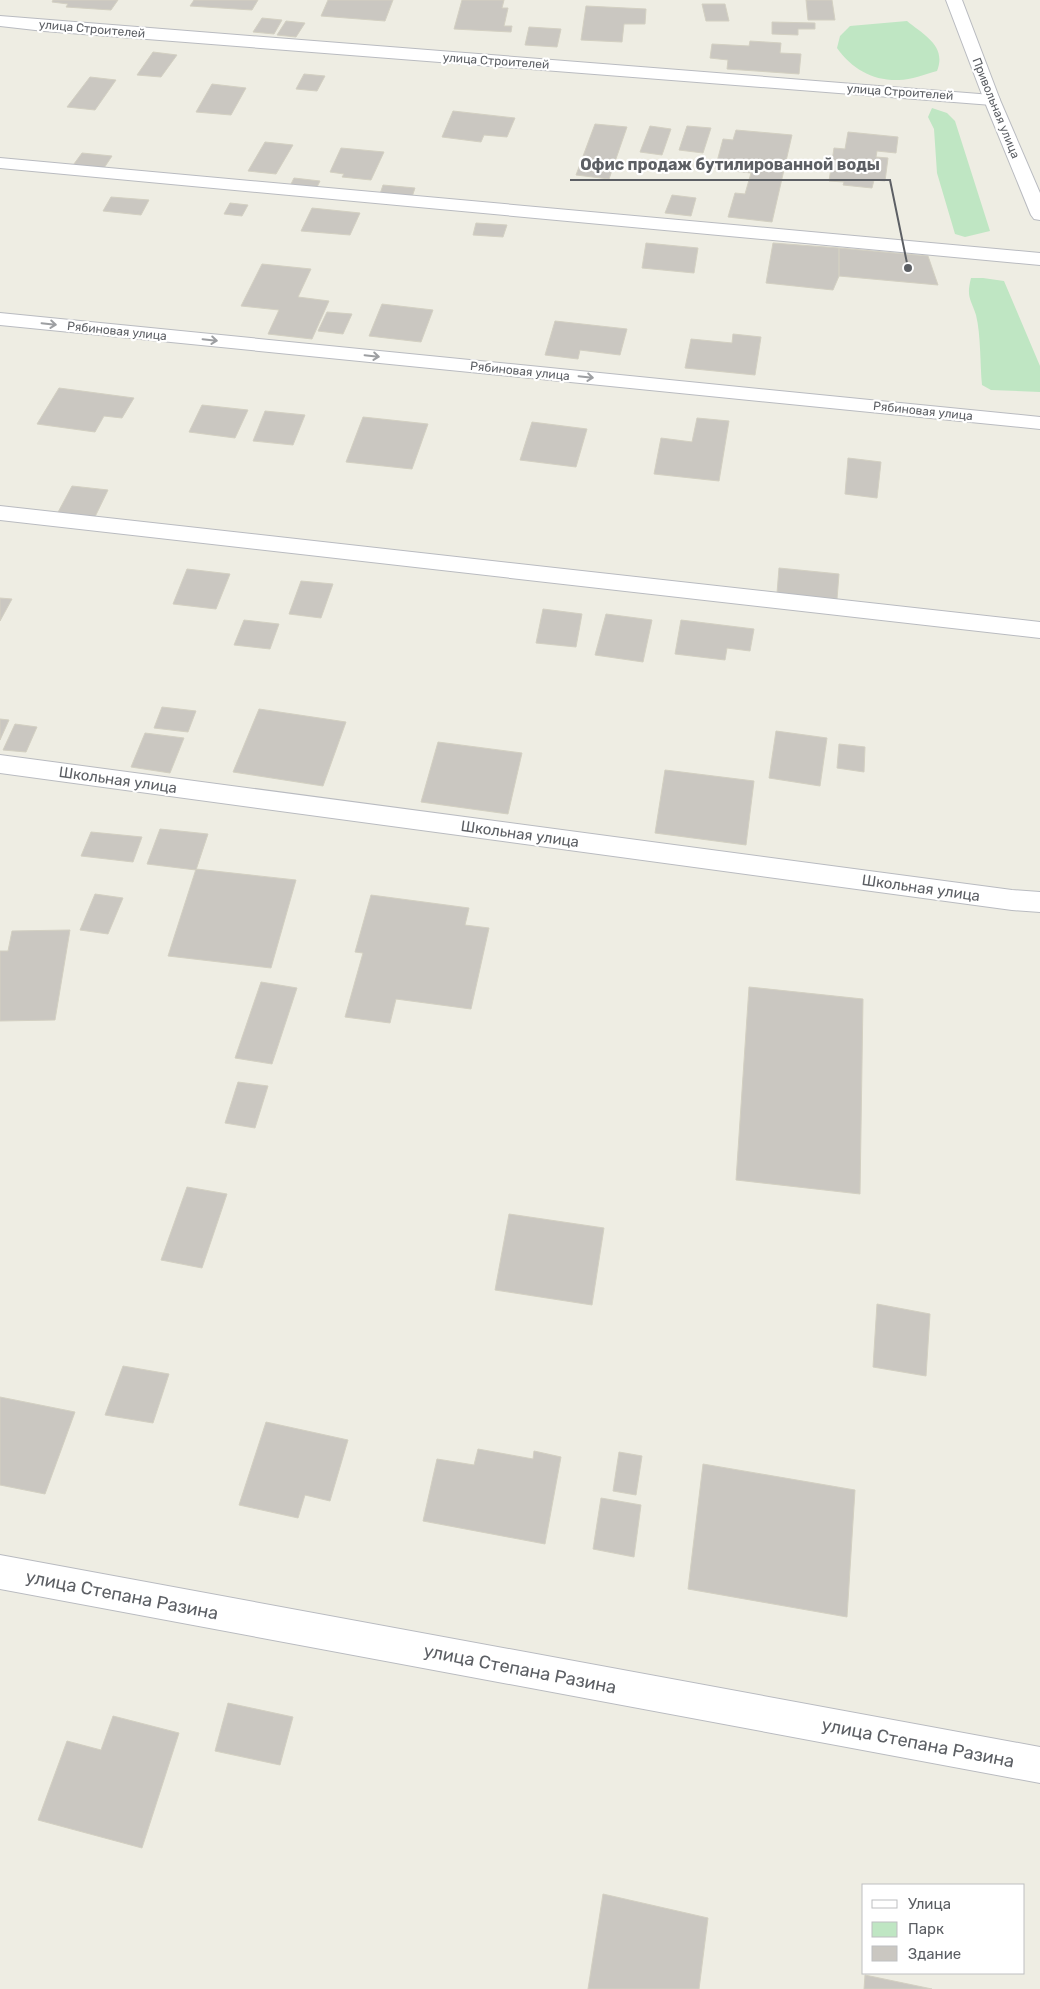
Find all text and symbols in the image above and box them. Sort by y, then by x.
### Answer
street label: улица Строителей [38,17,146,41]
street label: улица Строителей [442,50,550,72]
street label: Привольная улица [969,56,1023,160]
street label: улица Строителей [846,81,954,103]
callout: Офис продаж бутилированной воды [570,149,890,180]
text: Офис продаж бутилированной воды [580,155,880,174]
one-way arrow [40,319,56,329]
street label: Рябиновая улица [67,319,167,343]
one-way arrow [202,335,218,345]
one-way arrow [364,351,380,361]
street label: Рябиновая улица [470,359,570,383]
one-way arrow [578,372,594,382]
street label: Рябиновая улица [873,399,973,423]
street label: Школьная улица [58,763,178,797]
street label: Школьная улица [460,817,580,851]
street label: Школьная улица [861,871,981,905]
street label: улица Степана Разина [24,1566,220,1624]
street label: улица Степана Разина [422,1640,618,1698]
street label: улица Степана Разина [820,1714,1016,1772]
legend [862,1884,1025,1974]
text: Улица [908,1895,951,1913]
text: Парк [908,1920,944,1938]
text: Здание [908,1945,961,1963]

